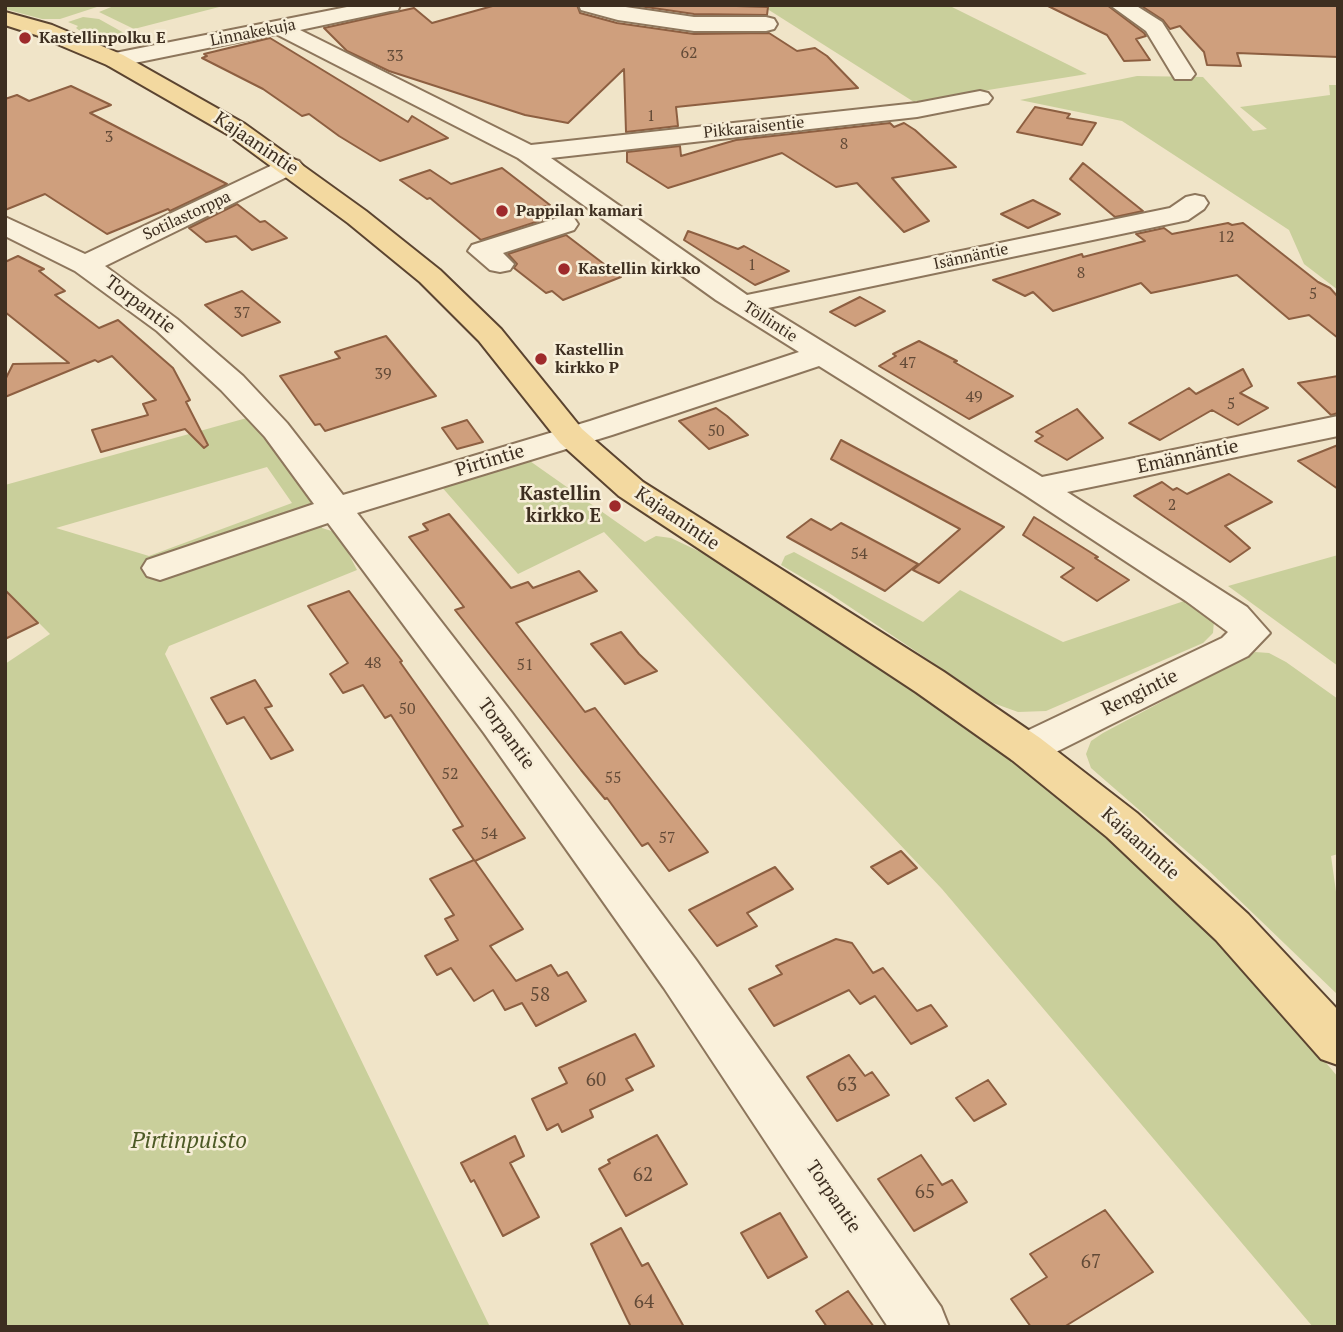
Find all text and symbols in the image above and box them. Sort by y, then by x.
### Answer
street label: Linnakekuja [209,15,297,51]
place label: Kastellinpolku E [39,28,166,48]
marker: Kastellinpolku E [17,30,33,46]
house number: 62 [680,43,698,63]
house number: 33 [386,46,404,66]
house number: 1 [647,106,655,126]
street label: Kajaanintie [209,107,303,181]
street label: Pikkaraisentie [703,113,805,143]
house number: 3 [105,127,113,147]
house number: 8 [840,134,848,154]
street label: Sotilastorppa [140,187,234,245]
place label: Pappilan kamari [516,201,643,221]
marker: Pappilan kamari [494,203,510,219]
house number: 12 [1217,227,1235,247]
street label: Isännäntie [932,240,1010,274]
house number: 1 [748,255,756,275]
place label: Kastellin kirkko [578,259,700,279]
marker: Kastellin kirkko [556,261,572,277]
house number: 8 [1077,263,1085,283]
street label: Torpantie [100,271,180,339]
house number: 5 [1309,284,1317,304]
street label: Töllintie [739,297,801,347]
house number: 37 [233,303,251,323]
place label: Kastellin kirkko P [555,340,624,378]
marker: Kastellin kirkko P [533,351,549,367]
house number: 47 [899,353,917,373]
house number: 39 [374,364,392,384]
house number: 49 [965,387,983,407]
house number: 5 [1227,394,1235,414]
house number: 50 [707,421,725,441]
street label: Emännäntie [1135,435,1241,479]
street label: Pirtintie [453,440,527,482]
street label: Kajaanintie [630,482,724,556]
place label: Kastellin kirkko E [519,484,601,528]
house number: 2 [1168,495,1176,515]
marker: Kastellin kirkko E [607,498,623,514]
house number: 54 [850,544,868,564]
house number: 48 [364,653,382,673]
house number: 51 [516,655,534,675]
street label: Rengintie [1098,665,1182,721]
street label: Torpantie [473,694,539,774]
house number: 50 [398,699,416,719]
house number: 52 [441,764,459,784]
house number: 55 [604,768,622,788]
street label: Kajaanintie [1096,803,1184,885]
house number: 54 [480,824,498,844]
house number: 57 [658,828,676,848]
house number: 58 [530,985,550,1007]
house number: 60 [586,1070,606,1092]
house number: 63 [837,1075,857,1097]
park label: Pirtinpuisto [131,1127,247,1155]
street label: Torpantie [801,1156,865,1238]
house number: 62 [633,1165,653,1187]
house number: 65 [915,1182,935,1204]
house number: 67 [1081,1252,1101,1274]
house number: 64 [634,1292,654,1314]

